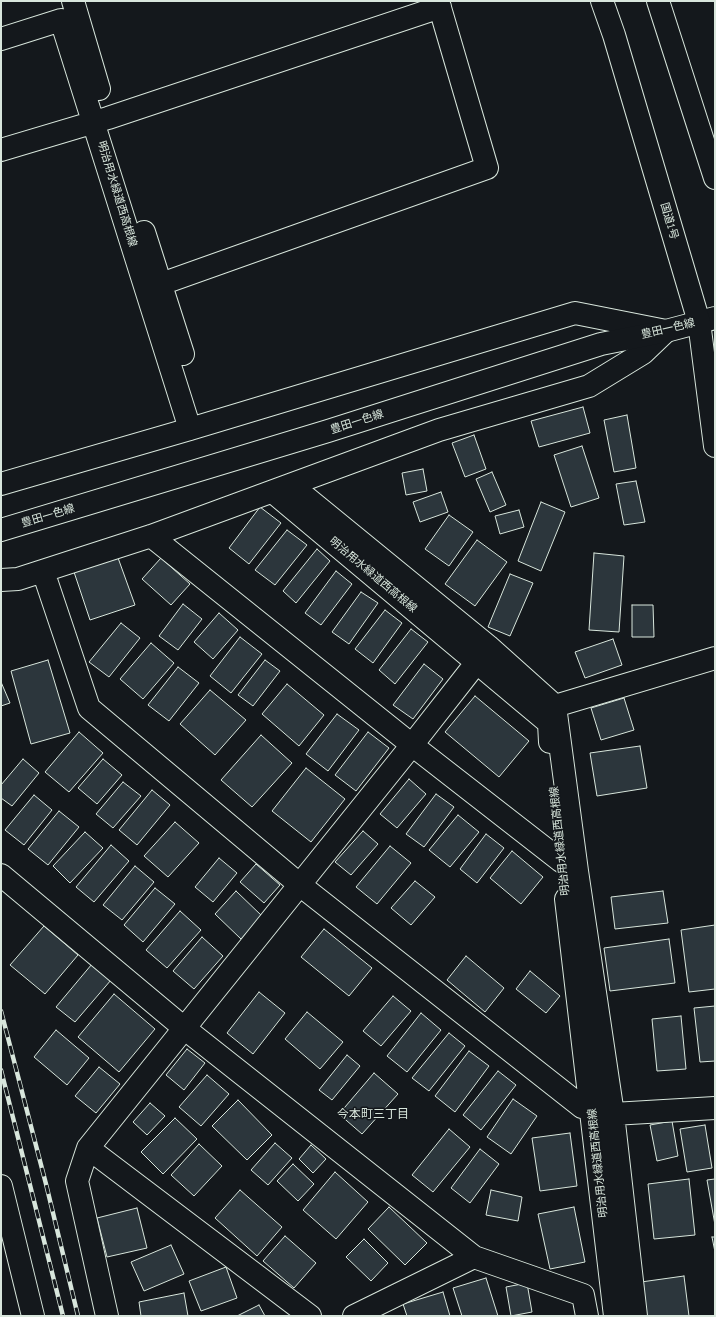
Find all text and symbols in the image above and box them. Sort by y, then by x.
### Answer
street label: 明治用水緑道西高根線 [95,139,139,249]
street label: 国道1号 [657,201,681,241]
street label: 豊田一色線 [640,316,696,342]
street label: 豊田一色線 [329,407,385,437]
street label: 豊田一色線 [20,502,76,530]
street label: 明治用水緑道西高根線 [327,535,419,615]
street label: 明治用水緑道西高根線 [548,786,572,896]
district label: 今本町三丁目 [337,1108,409,1122]
street label: 明治用水緑道西高根線 [586,1108,610,1218]

